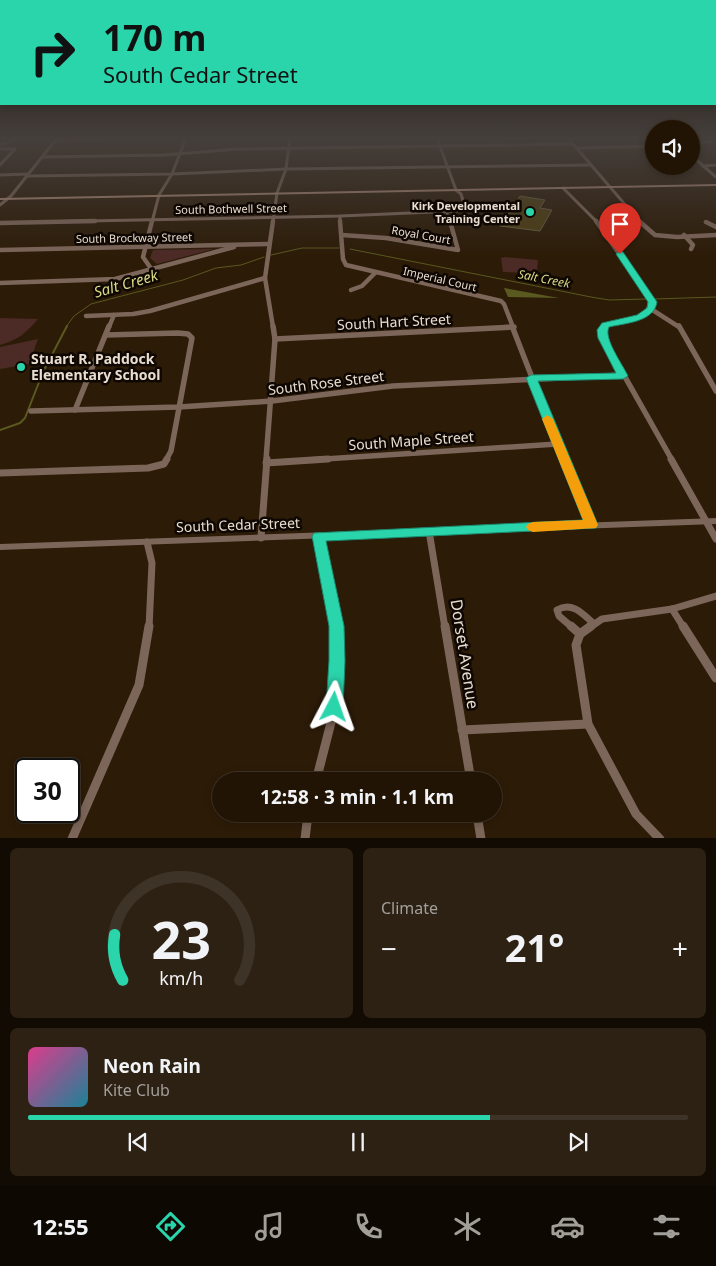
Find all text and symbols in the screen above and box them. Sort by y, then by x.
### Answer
text: 170 m [103,14,206,61]
icon: right [20,20,85,85]
text: South Cedar Street [103,59,298,89]
map controls [645,120,700,175]
button: sound [645,120,700,175]
place label: Kirk Developmental Training Center [411,198,520,226]
street label: South Bothwell Street [175,200,287,217]
pin [599,203,641,254]
marker: Kirk Developmental Training Center [524,206,536,218]
icon: arrive [606,210,634,238]
street label: Royal Court [390,222,452,247]
street label: South Brockway Street [76,229,192,246]
street label: Imperial Court [402,263,478,294]
water label: Salt Creek [91,264,161,302]
water label: Salt Creek [517,265,573,292]
street label: South Hart Street [337,309,451,334]
place label: Stuart R. Paddock Elementary School [31,349,161,384]
marker: Stuart R. Paddock Elementary School [15,361,27,373]
street label: South Rose Street [267,366,385,399]
street label: South Maple Street [348,427,474,454]
street label: South Cedar Street [176,513,300,536]
street label: Dorset Avenue [445,598,485,710]
position arrow [307,680,359,732]
speed limit sign: 30 [15,758,80,823]
text: 12:58 · 3 min · 1.1 km [260,784,454,810]
text: Climate [381,897,438,919]
text: 23 [152,903,211,974]
text: 21° [505,921,564,973]
text: − [381,929,397,967]
text: + [672,929,688,967]
text: km/h [160,966,203,990]
text: Neon Rain [103,1053,201,1079]
text: Kite Club [103,1079,170,1101]
icon: previous [124,1128,152,1156]
icon: pause [344,1128,372,1156]
icon: next [564,1128,592,1156]
icon: directions [153,1209,188,1244]
icon: music [252,1209,287,1244]
icon: phone [351,1209,386,1244]
icon: climate [450,1209,485,1244]
icon: car [550,1209,585,1244]
icon: filters [649,1209,684,1244]
text: 12:55 [32,1211,89,1241]

